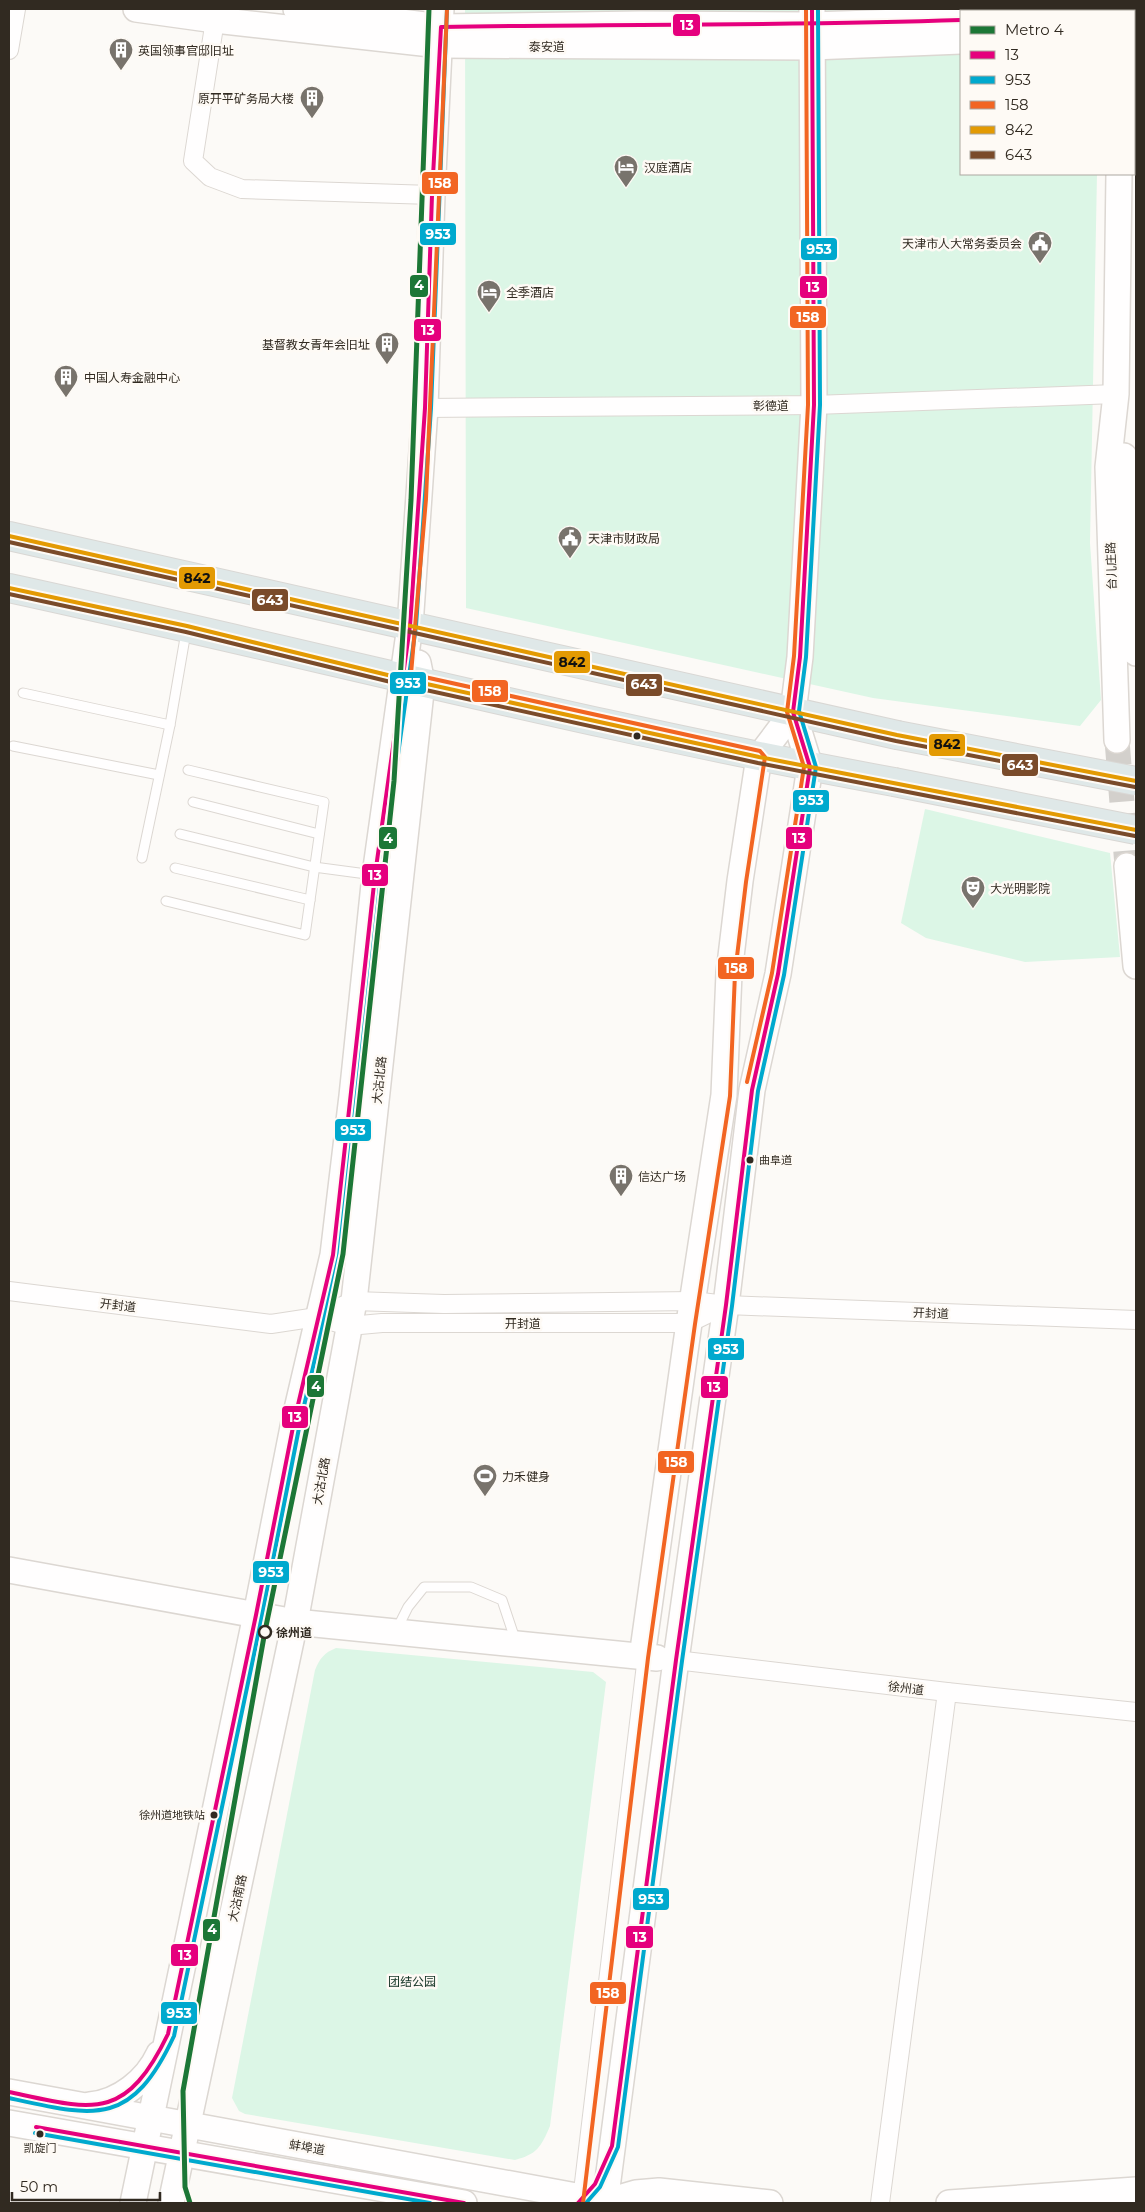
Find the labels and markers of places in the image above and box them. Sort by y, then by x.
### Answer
building icon: 英国领事官邸旧址 [108,37,134,71]
place label: 英国领事官邸旧址 [138,43,234,58]
building icon: 原开平矿务局大楼 [299,85,325,119]
place label: 原开平矿务局大楼 [198,91,294,106]
hotel icon: 汉庭酒店 [613,154,639,188]
place label: 汉庭酒店 [644,160,692,175]
public building icon: 天津市人大常务委员会 [1027,230,1053,264]
place label: 天津市人大常务委员会 [902,236,1022,251]
hotel icon: 全季酒店 [476,279,502,313]
place label: 全季酒店 [506,285,554,300]
building icon: 基督教女青年会旧址 [374,331,400,365]
place label: 基督教女青年会旧址 [262,337,370,352]
building icon: 中国人寿金融中心 [53,364,79,398]
place label: 中国人寿金融中心 [84,370,180,385]
public building icon: 天津市财政局 [557,525,583,559]
place label: 天津市财政局 [588,531,660,546]
unlabelled marker [632,731,642,741]
theatre icon: 大光明影院 [960,875,986,909]
place label: 大光明影院 [990,881,1050,896]
place label: 曲阜道 [759,1153,792,1167]
marker: 曲阜道 [745,1155,755,1165]
building icon: 信达广场 [608,1163,634,1197]
place label: 信达广场 [638,1169,686,1184]
sports icon: 力禾健身 [472,1463,498,1497]
place label: 力禾健身 [502,1469,550,1484]
marker: 徐州道 [258,1625,272,1639]
place label: 徐州道 [276,1625,312,1640]
place label: 徐州道地铁站 [139,1808,205,1822]
marker: 徐州道地铁站 [209,1810,219,1820]
marker: 凯旋门 [35,2129,45,2139]
place label: 凯旋门 [24,2141,57,2155]

